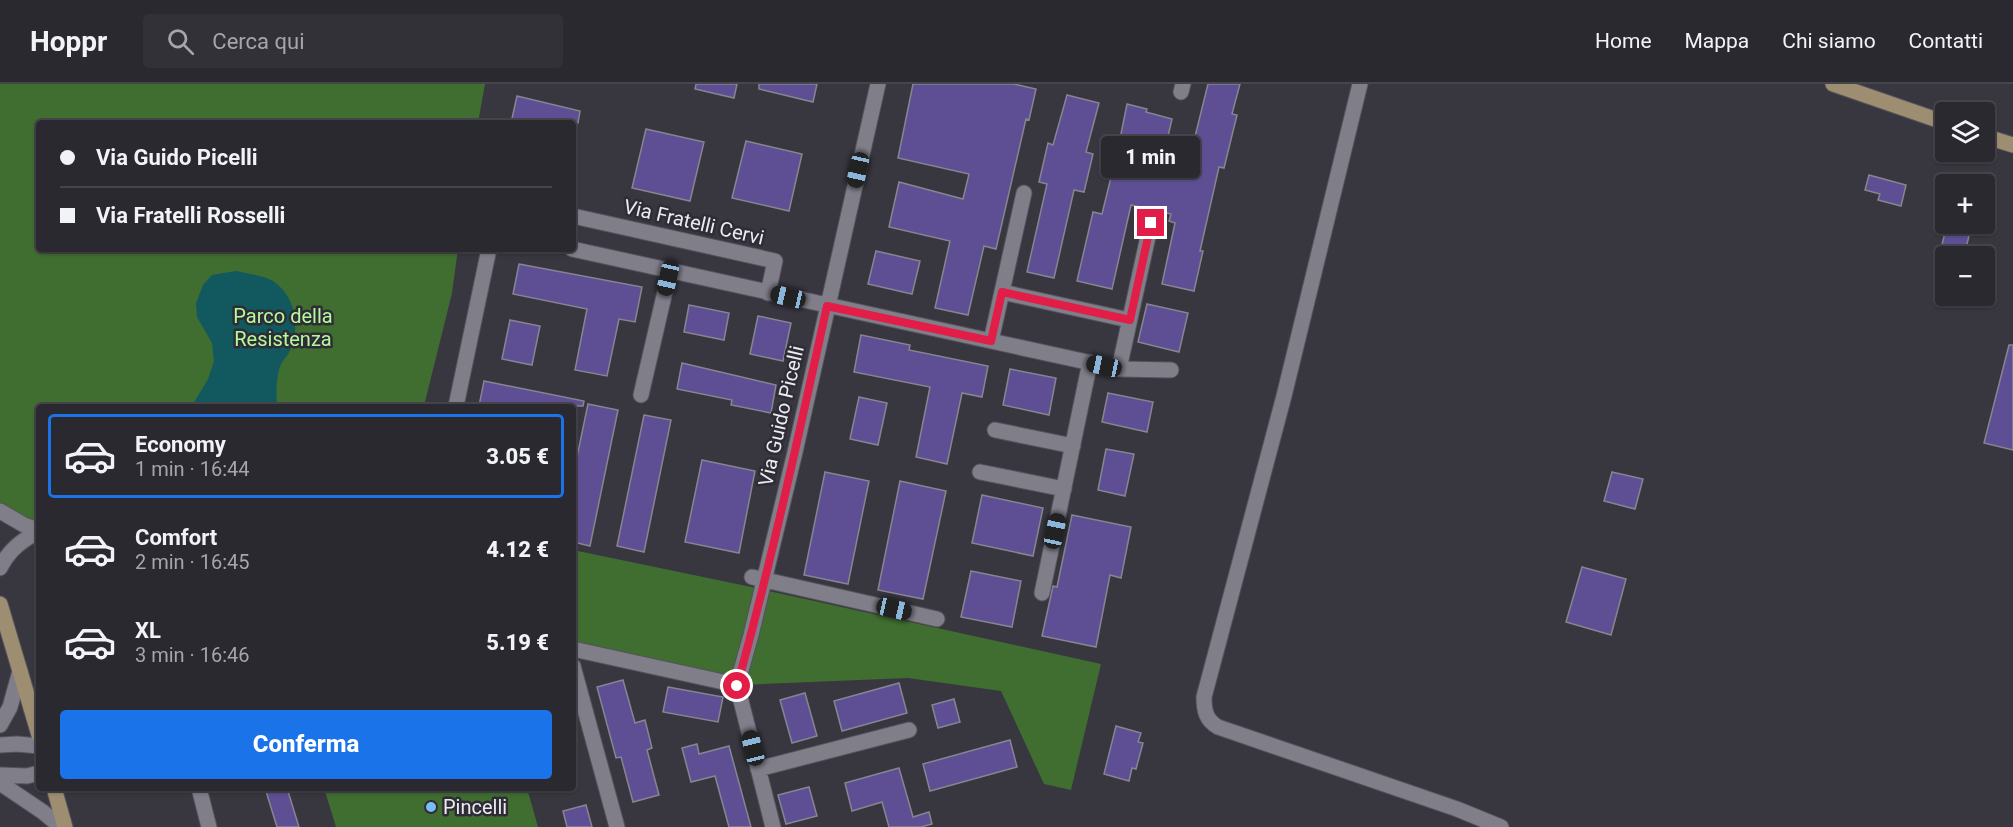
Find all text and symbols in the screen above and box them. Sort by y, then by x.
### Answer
search box [143,14,563,68]
text: Hoppr [30,25,107,58]
icon: search [164,25,197,58]
text: Cerca qui [212,29,305,54]
text: Home [1595,29,1652,53]
text: Mappa [1685,29,1749,53]
text: Chi siamo [1782,29,1876,53]
text: Contatti [1909,29,1983,53]
map controls [1935,102,1995,306]
button: layers [1935,102,1995,162]
callout: 1 min [1102,136,1200,178]
text: Via Guido Picelli [96,145,258,170]
text: 1 min [1125,145,1176,169]
car [845,150,871,190]
button: + [1935,174,1995,234]
street label: Via Fratelli Cervi [621,194,767,250]
text: Via Fratelli Rosselli [96,203,285,228]
route end [1137,209,1164,236]
button: − [1935,246,1995,306]
car [655,258,681,298]
car [768,284,808,310]
park label: Parco della Resistenza [233,304,333,351]
street label: Via Guido Picelli [753,343,809,489]
car [1085,353,1123,379]
icon: car [63,429,117,483]
text: Economy [135,432,226,457]
text: 3.05 € [486,444,549,469]
text: 1 min · 16:44 [135,457,250,481]
car [1042,512,1068,550]
icon: car [63,522,117,576]
text: Comfort [135,525,217,550]
text: 4.12 € [486,537,549,562]
text: 2 min · 16:45 [135,550,250,574]
car [874,596,914,622]
icon: car [63,615,117,669]
text: XL [135,618,161,643]
text: 5.19 € [486,630,549,655]
text: 3 min · 16:46 [135,643,250,667]
route start [723,672,750,699]
button: Conferma [60,710,552,779]
car [740,728,766,768]
place label: Pincelli [443,795,507,819]
marker: Pincelli [424,800,438,814]

